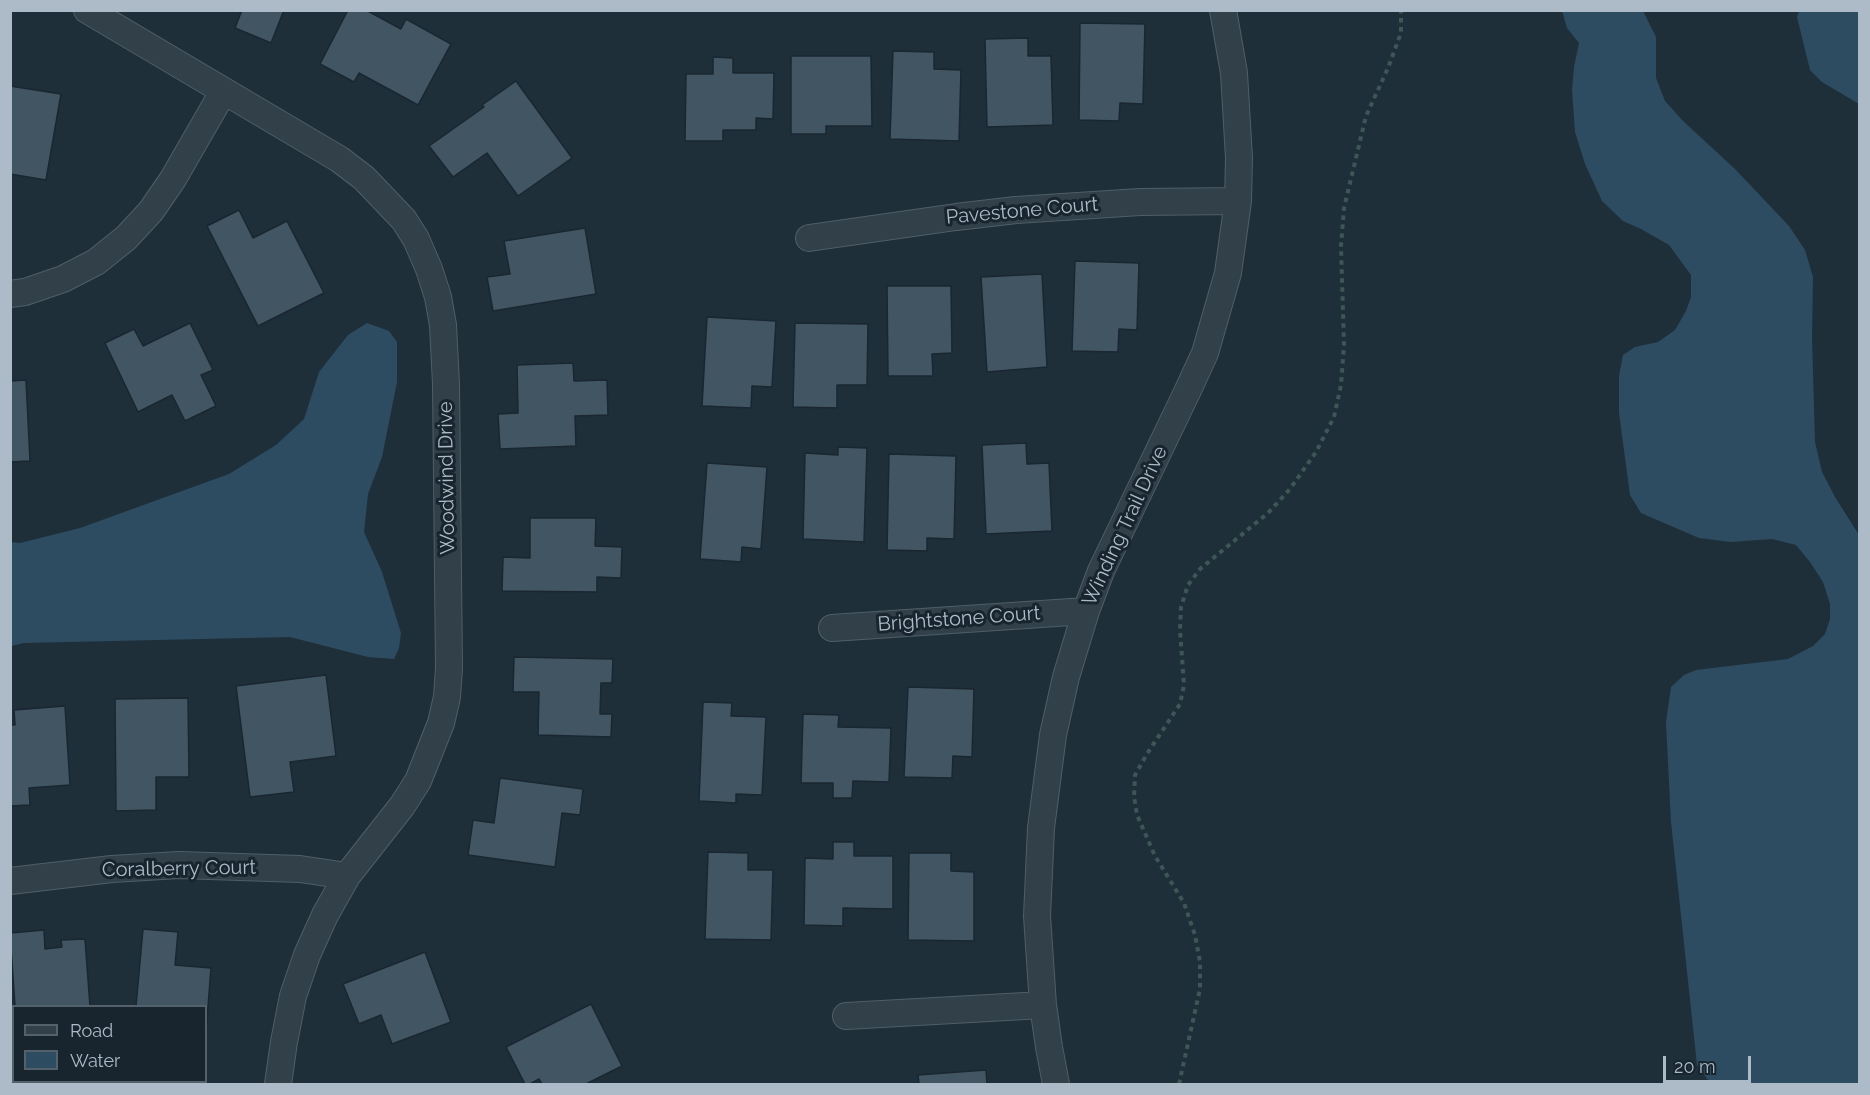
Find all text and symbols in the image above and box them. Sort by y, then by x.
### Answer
street label: Pavestone Court [945,192,1099,230]
street label: Woodwind Drive [434,401,460,555]
street label: Winding Trail Drive [1077,442,1173,610]
street label: Brightstone Court [877,601,1041,637]
street label: Coralberry Court [102,856,256,882]
legend [12,1005,207,1083]
text: Road [70,1020,113,1041]
scale bar [1666,1044,1754,1082]
text: Water [70,1050,120,1071]
text: 20 m [1674,1056,1716,1077]

